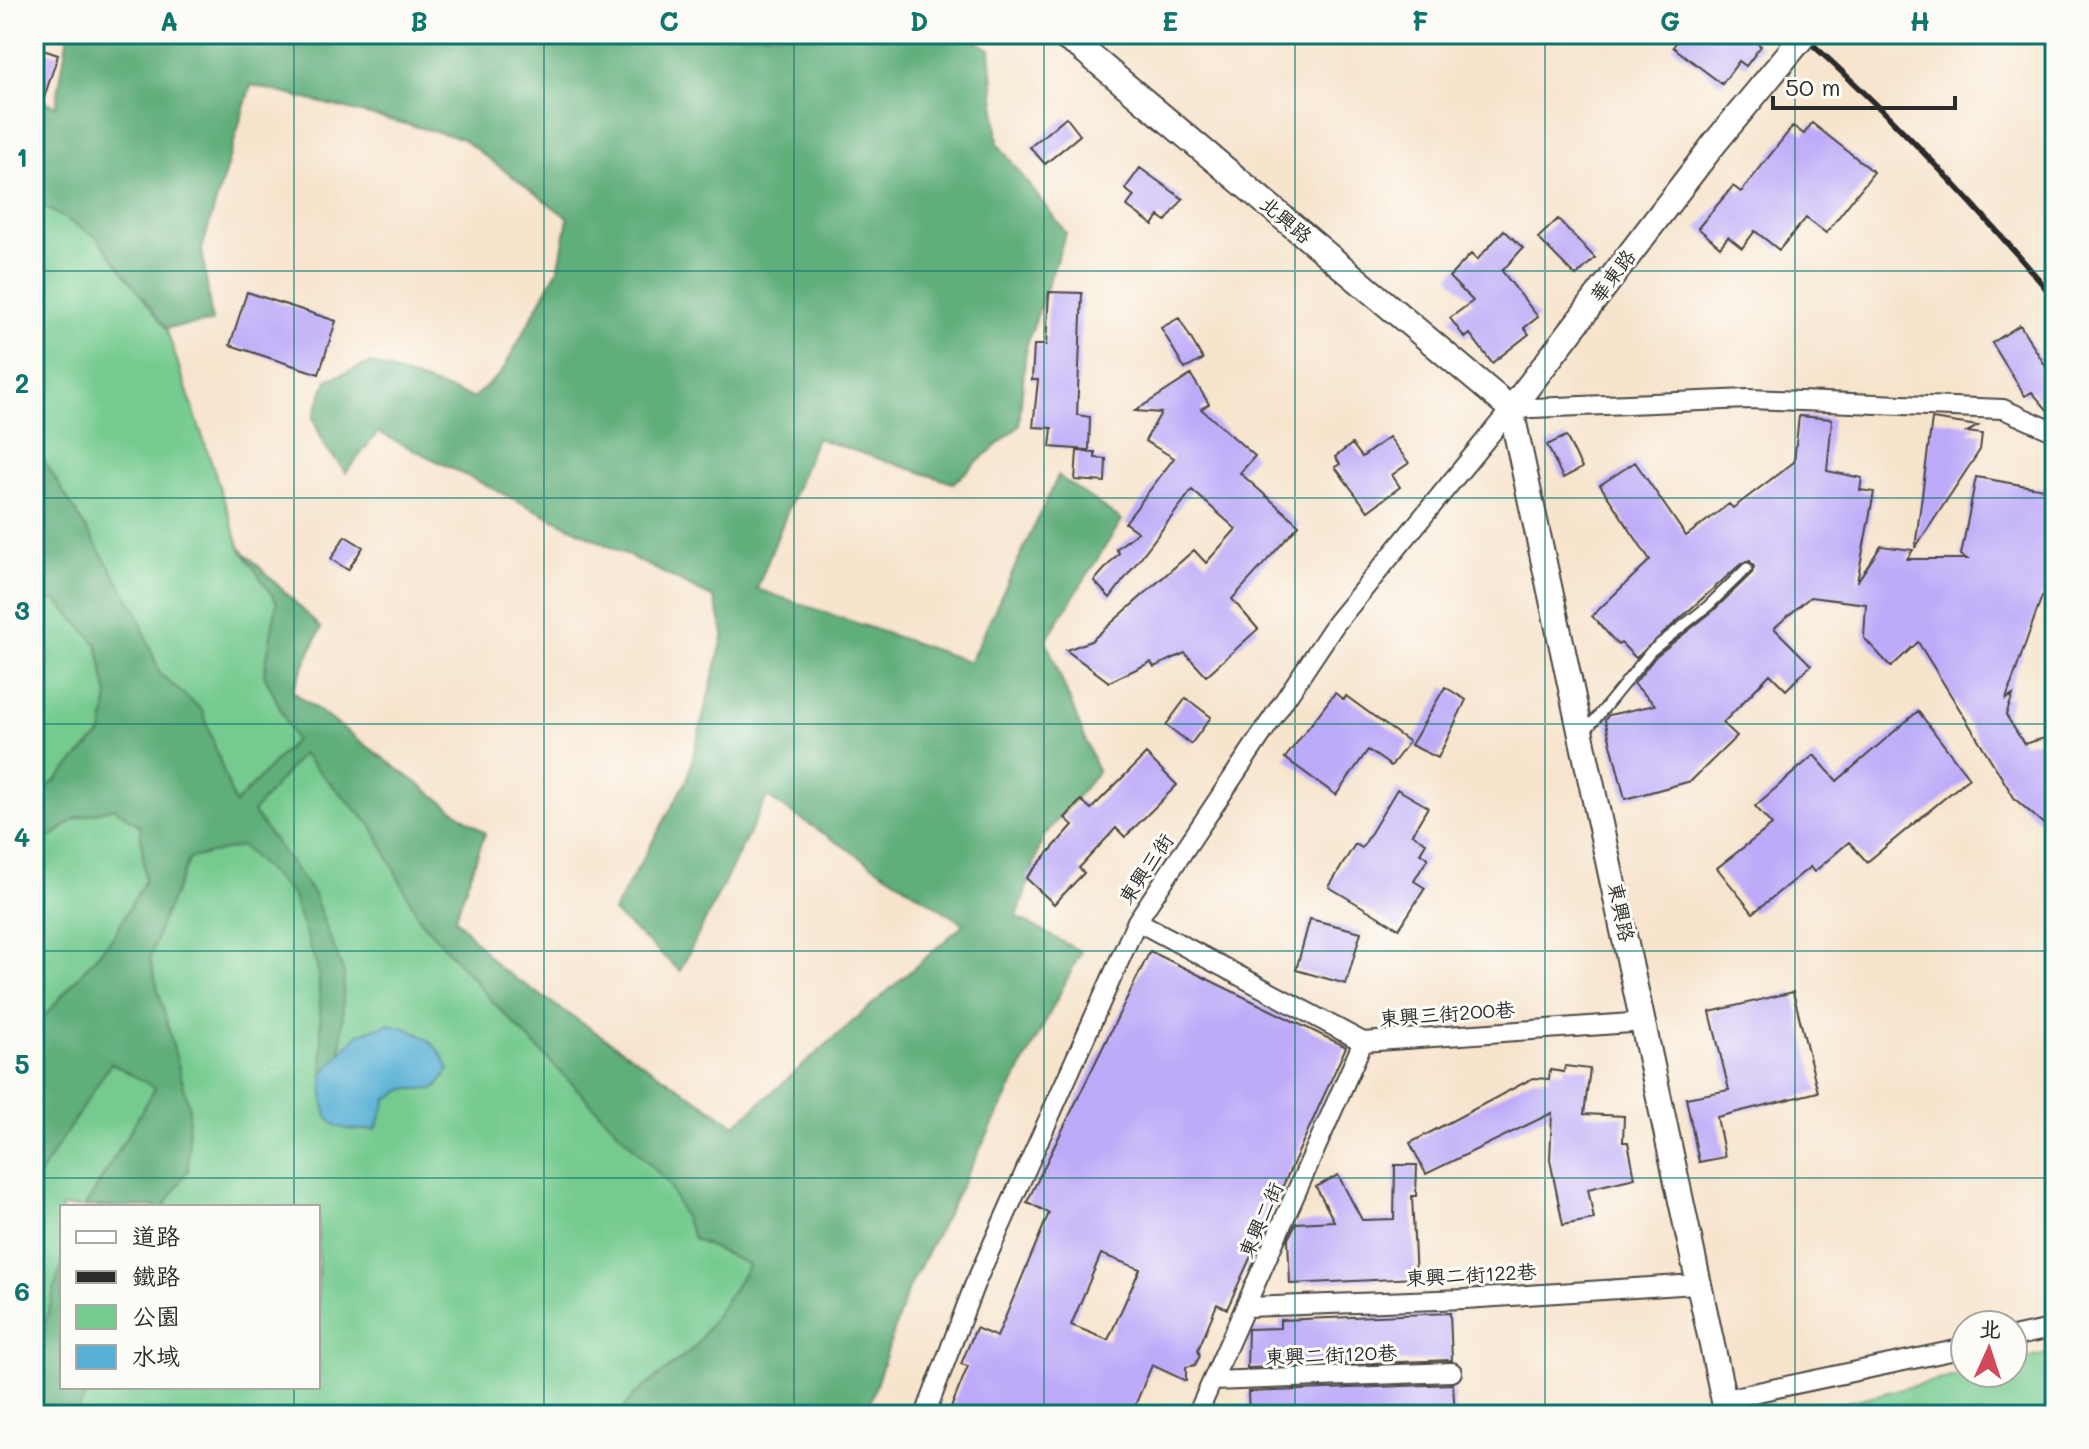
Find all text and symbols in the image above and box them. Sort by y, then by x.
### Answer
text: A [160,4,178,38]
text: B [410,4,428,38]
text: C [659,4,679,38]
text: D [910,4,928,38]
text: E [1162,4,1178,38]
text: F [1412,4,1428,38]
text: G [1660,4,1680,38]
text: H [1910,4,1930,38]
scale bar [1773,60,1955,110]
text: 50 m [1785,71,1841,102]
text: 1 [16,140,28,174]
street label: 北興路 [1255,190,1319,249]
street label: 華東路 [1584,243,1641,307]
text: 2 [15,366,29,400]
text: 3 [14,593,30,627]
text: 4 [14,820,30,854]
street label: 東興三街 [1112,828,1178,909]
street label: 東興路 [1603,880,1641,945]
street label: 東興三街200巷 [1378,995,1517,1031]
text: 5 [14,1047,30,1081]
street label: 東興二街 [1232,1178,1288,1261]
legend [60,1205,320,1389]
text: 道路 [132,1220,180,1251]
street label: 東興二街122巷 [1405,1258,1538,1290]
text: 鐵路 [132,1260,180,1291]
text: 6 [14,1274,30,1308]
text: 公園 [132,1300,180,1331]
north arrow [1949,1309,2029,1389]
text: 北 [1978,1313,2002,1344]
street label: 東興二街120巷 [1264,1339,1399,1369]
text: 水域 [132,1340,180,1371]

